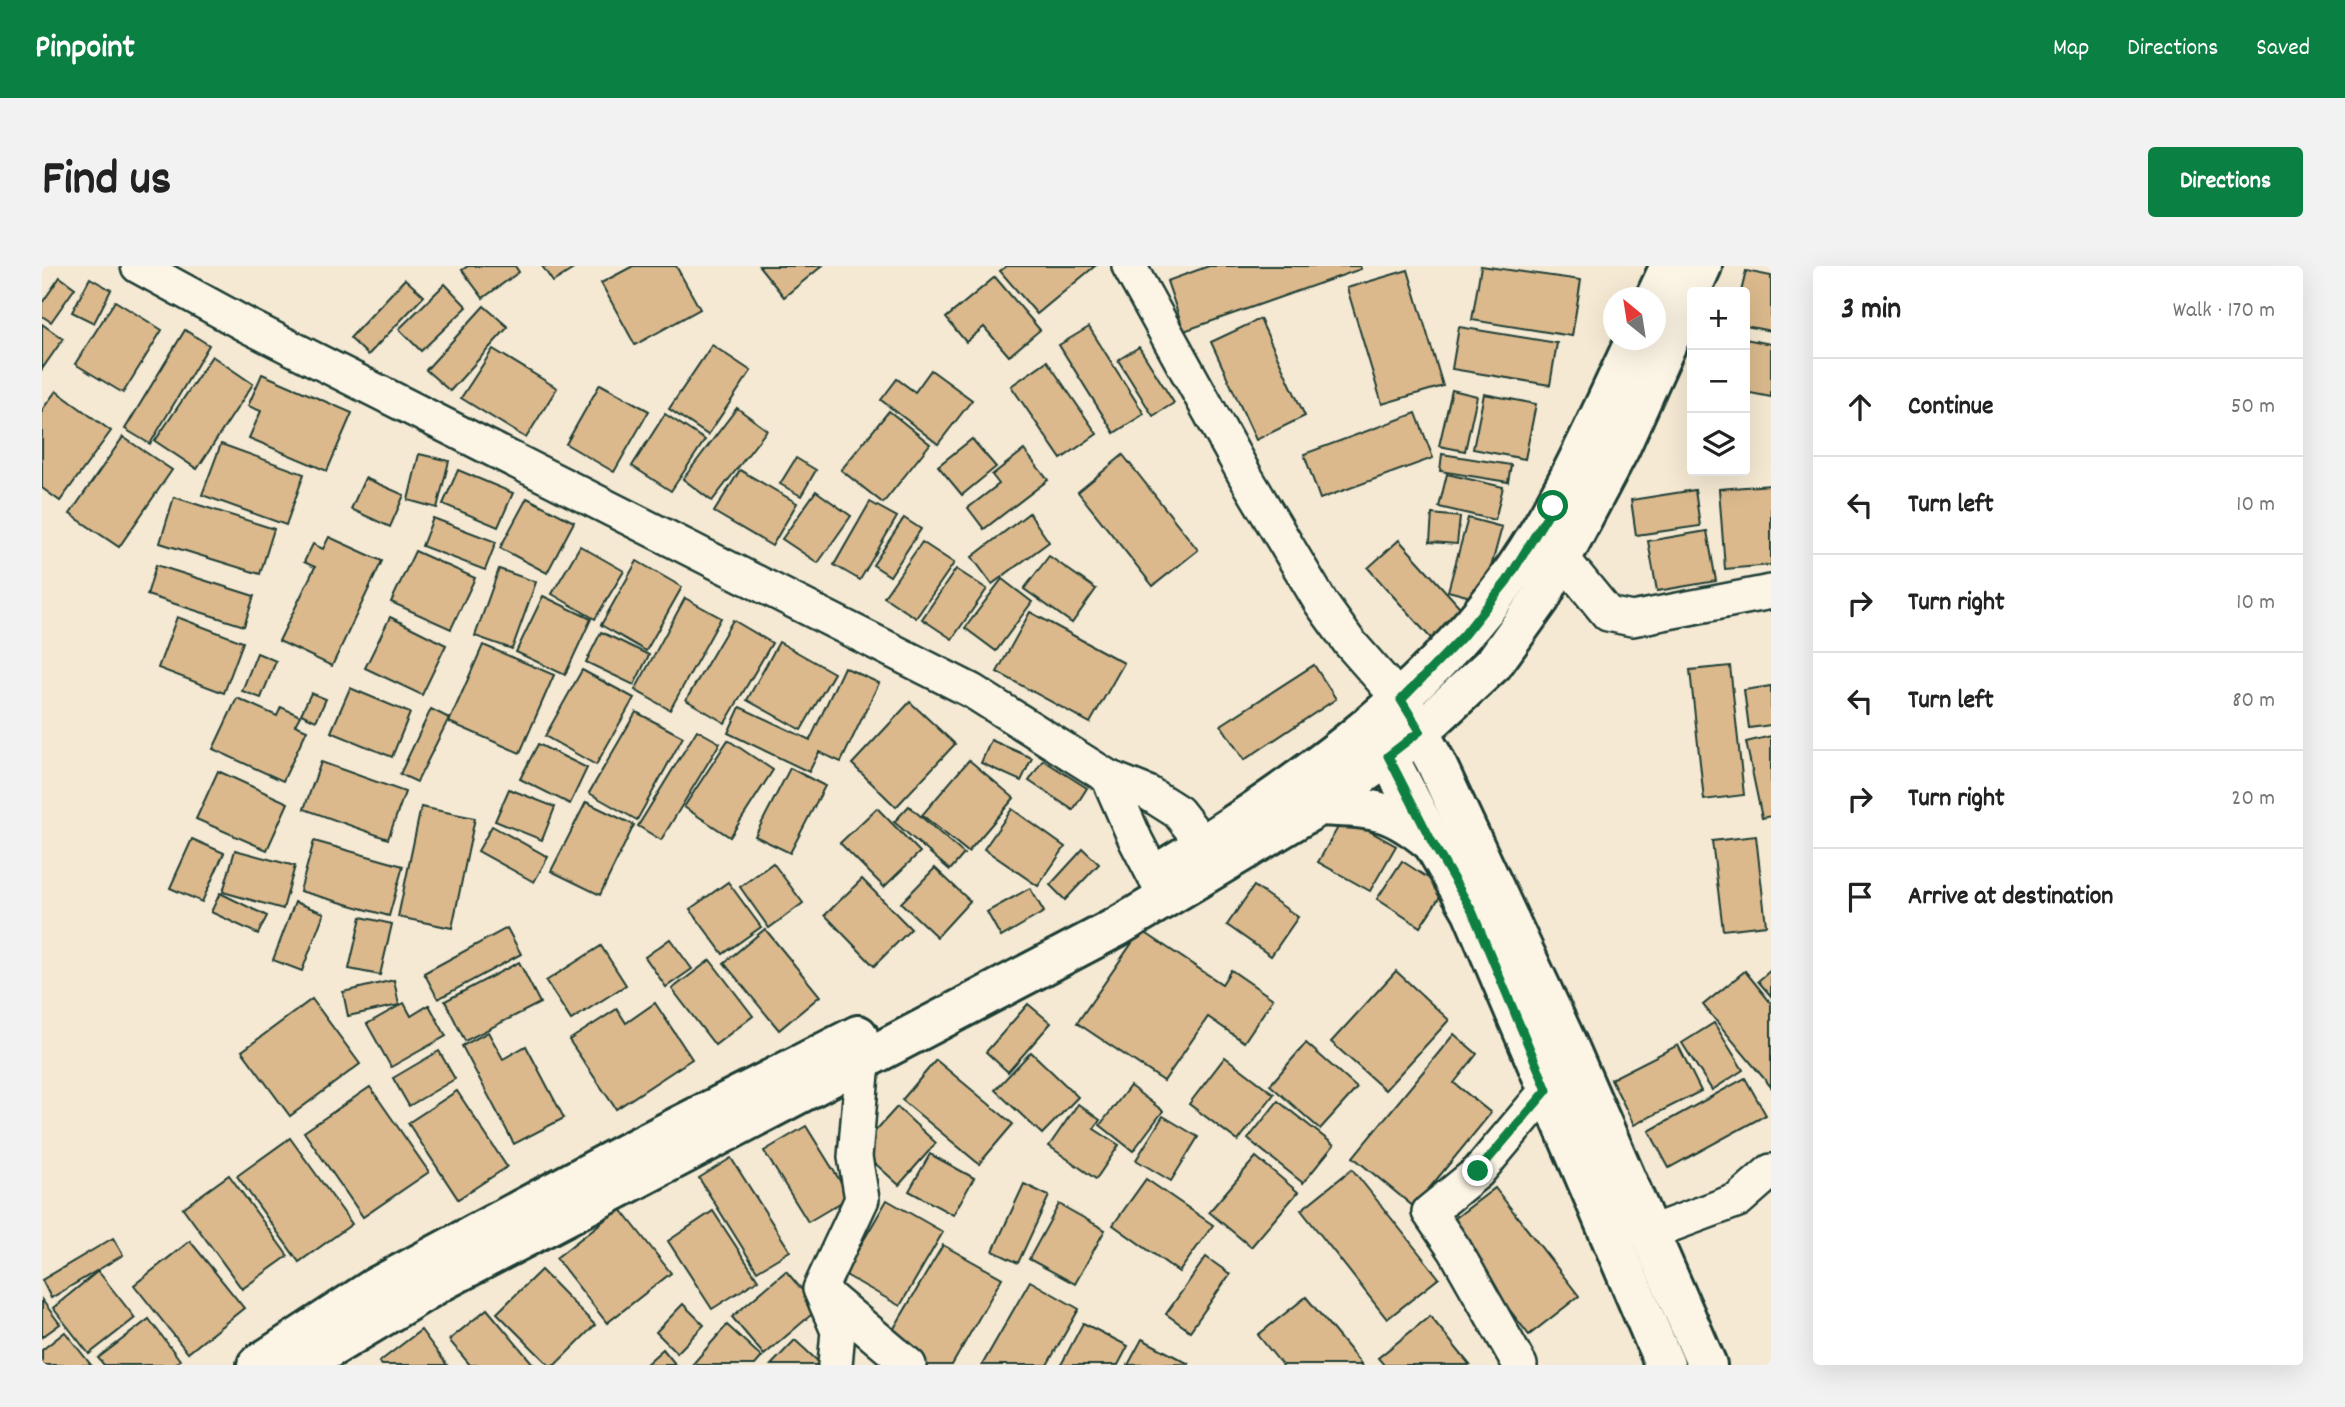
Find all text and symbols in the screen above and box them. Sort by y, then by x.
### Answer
text: Pinpoint [35,26,135,73]
text: Map [2053,32,2089,66]
text: Directions [2127,32,2218,66]
text: Saved [2256,32,2310,66]
text: Find us [42,147,171,217]
button: Directions [2148,147,2303,217]
north arrow [1603,287,1666,350]
map controls [1687,287,1750,476]
button: + [1687,287,1750,350]
text: 3 min [1841,290,1901,333]
text: Walk · 170 m [2173,295,2275,328]
button: − [1687,350,1750,413]
icon: ahead [1841,388,1879,426]
text: Continue [1908,389,1993,426]
text: 50 m [2231,391,2275,424]
button: layers [1687,413,1750,476]
icon: left [1841,486,1879,524]
text: Turn left [1908,487,1994,524]
text: 10 m [2236,489,2275,522]
route start [1537,490,1568,521]
icon: right [1841,584,1879,622]
text: Turn right [1908,585,2005,622]
text: 10 m [2236,587,2275,620]
icon: left [1841,682,1879,720]
text: Turn left [1908,683,1994,720]
text: 80 m [2232,685,2275,718]
icon: right [1841,780,1879,818]
text: Turn right [1908,781,2005,818]
text: 20 m [2231,783,2275,816]
icon: arrive [1841,878,1879,916]
text: Arrive at destination [1908,879,2113,916]
route end [1462,1155,1493,1186]

